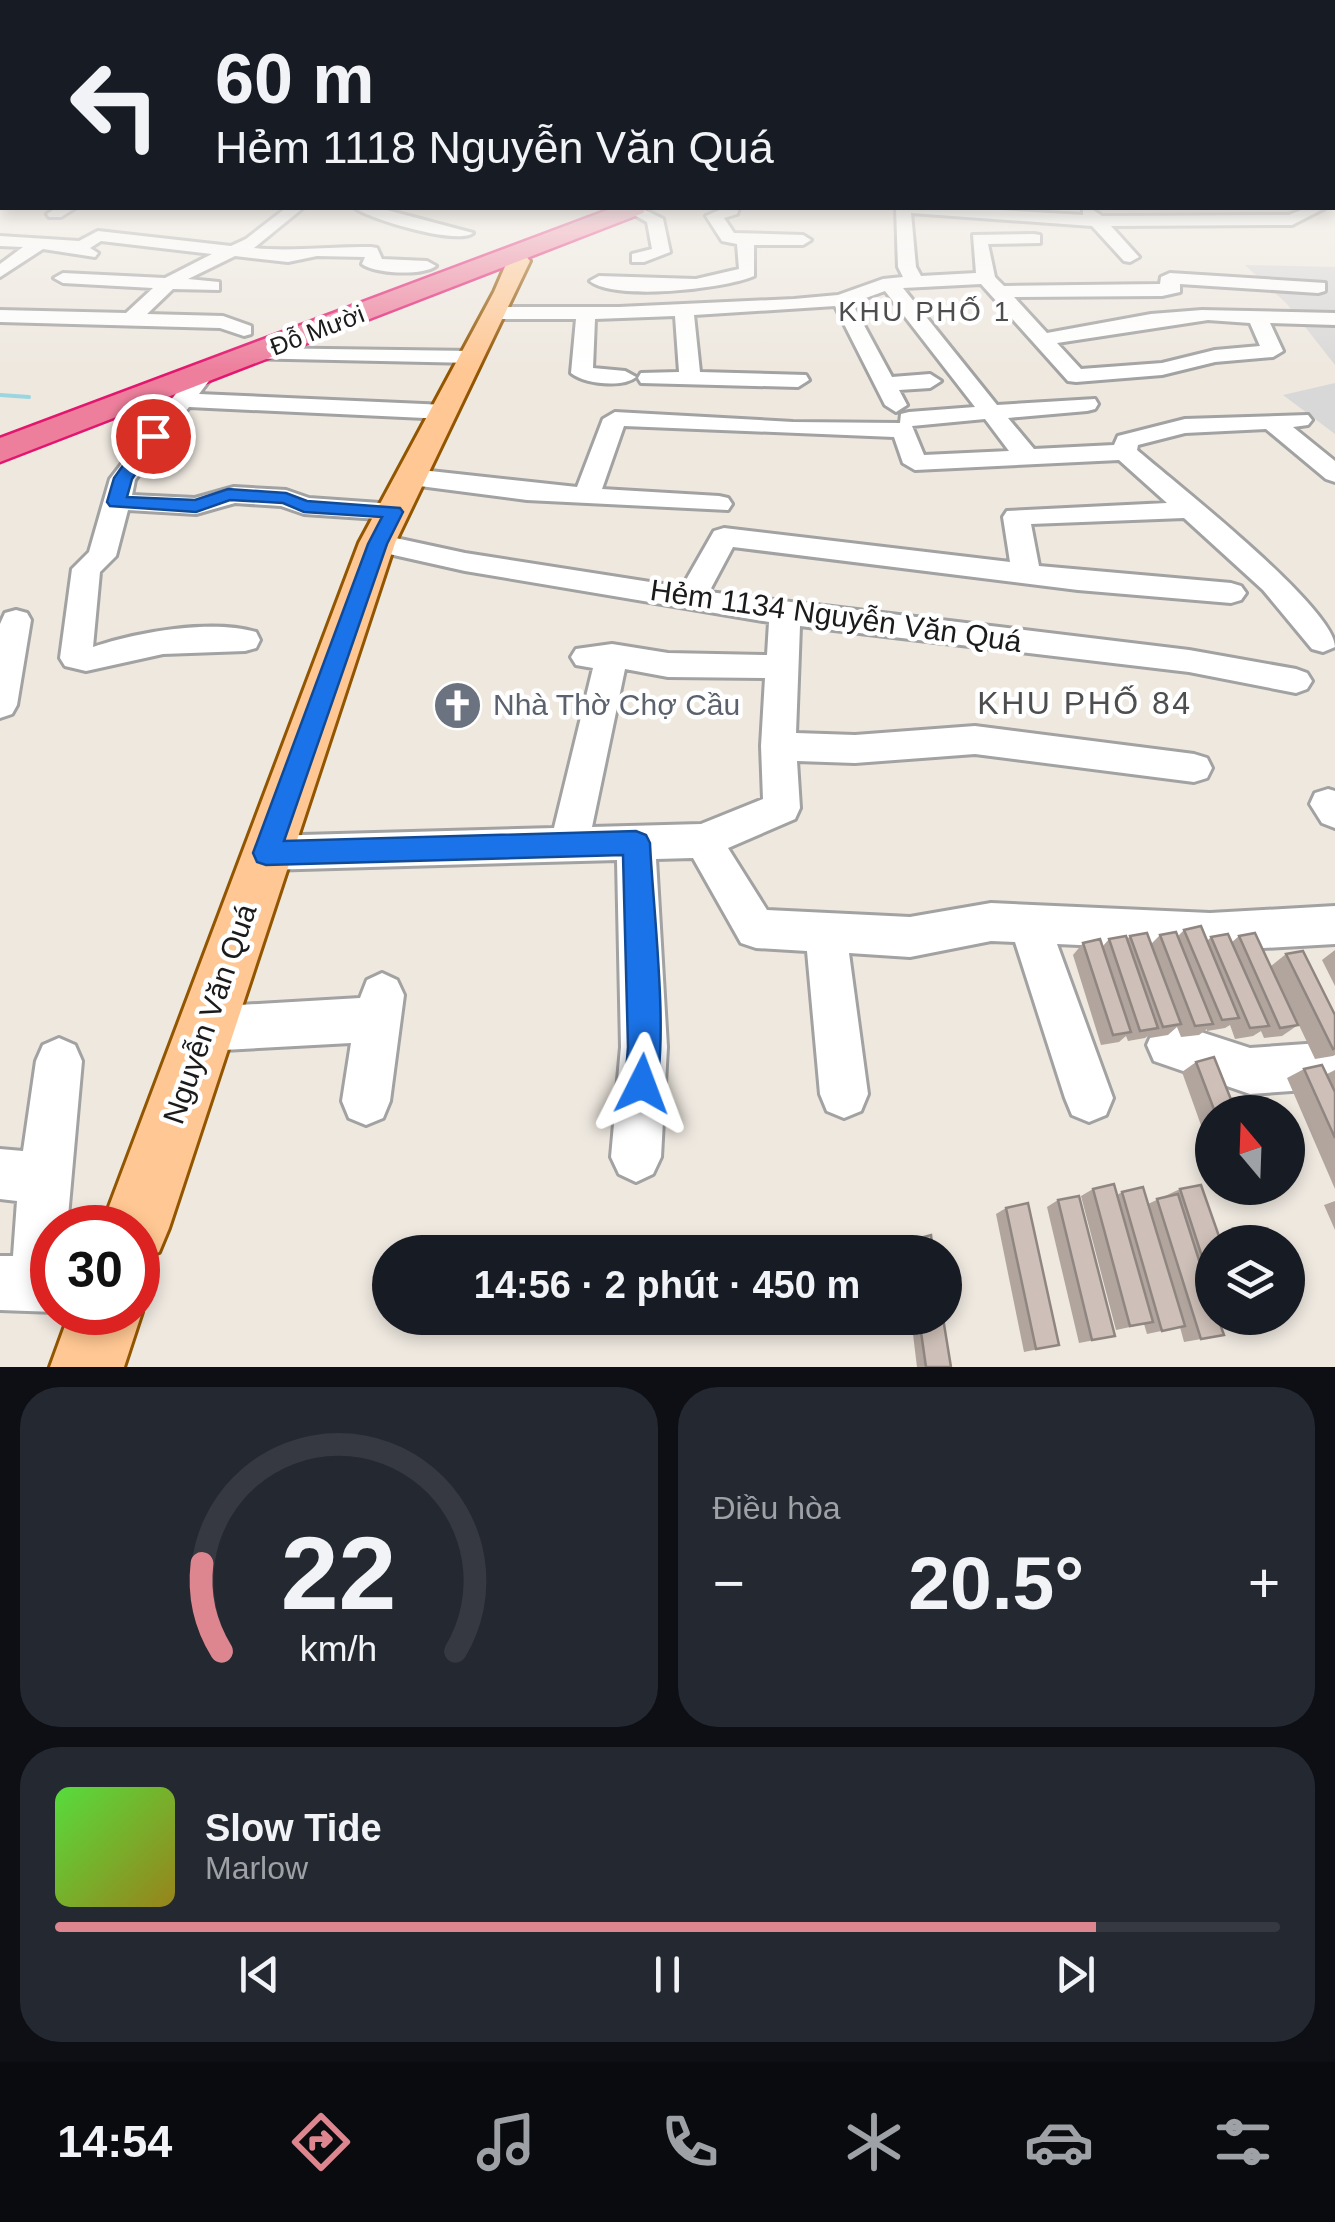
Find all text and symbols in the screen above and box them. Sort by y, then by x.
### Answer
icon: left [50,40,180,170]
text: 60 m [215,40,375,118]
text: Hẻm 1118 Nguyễn Văn Quá [215,122,774,173]
district label: KHU PHỐ 1 [838,295,1012,327]
street label: Đỗ Mười [266,299,368,361]
pin [111,394,196,479]
icon: arrive [126,409,181,464]
street label: Hẻm 1134 Nguyễn Văn Quá [648,573,1024,658]
church icon: Nhà Thờ Chợ Cầu [432,679,484,731]
district label: KHU PHỐ 84 [977,685,1193,721]
place label: Nhà Thờ Chợ Cầu [493,688,740,721]
street label: Nguyễn Văn Quá [156,899,263,1128]
position arrow [590,1032,694,1136]
north arrow [1195,1095,1305,1205]
map controls [1195,1095,1305,1335]
speed limit sign: 30 [30,1205,160,1335]
button: layers [1195,1225,1305,1335]
text: 14:56 · 2 phút · 450 m [474,1264,860,1306]
text: Điều hòa [713,1490,841,1526]
text: 22 [281,1515,397,1631]
text: 20.5° [908,1541,1084,1625]
text: − [713,1552,745,1614]
text: + [1248,1552,1280,1614]
text: km/h [300,1629,377,1669]
text: Slow Tide [205,1807,382,1849]
text: Marlow [205,1850,308,1886]
icon: previous [232,1947,287,2002]
icon: pause [640,1947,695,2002]
icon: next [1048,1947,1103,2002]
icon: directions [286,2107,356,2177]
icon: music [471,2107,541,2177]
icon: phone [655,2107,725,2177]
icon: climate [839,2107,909,2177]
icon: car [1024,2107,1094,2177]
icon: filters [1208,2107,1278,2177]
text: 14:54 [57,2116,172,2167]

